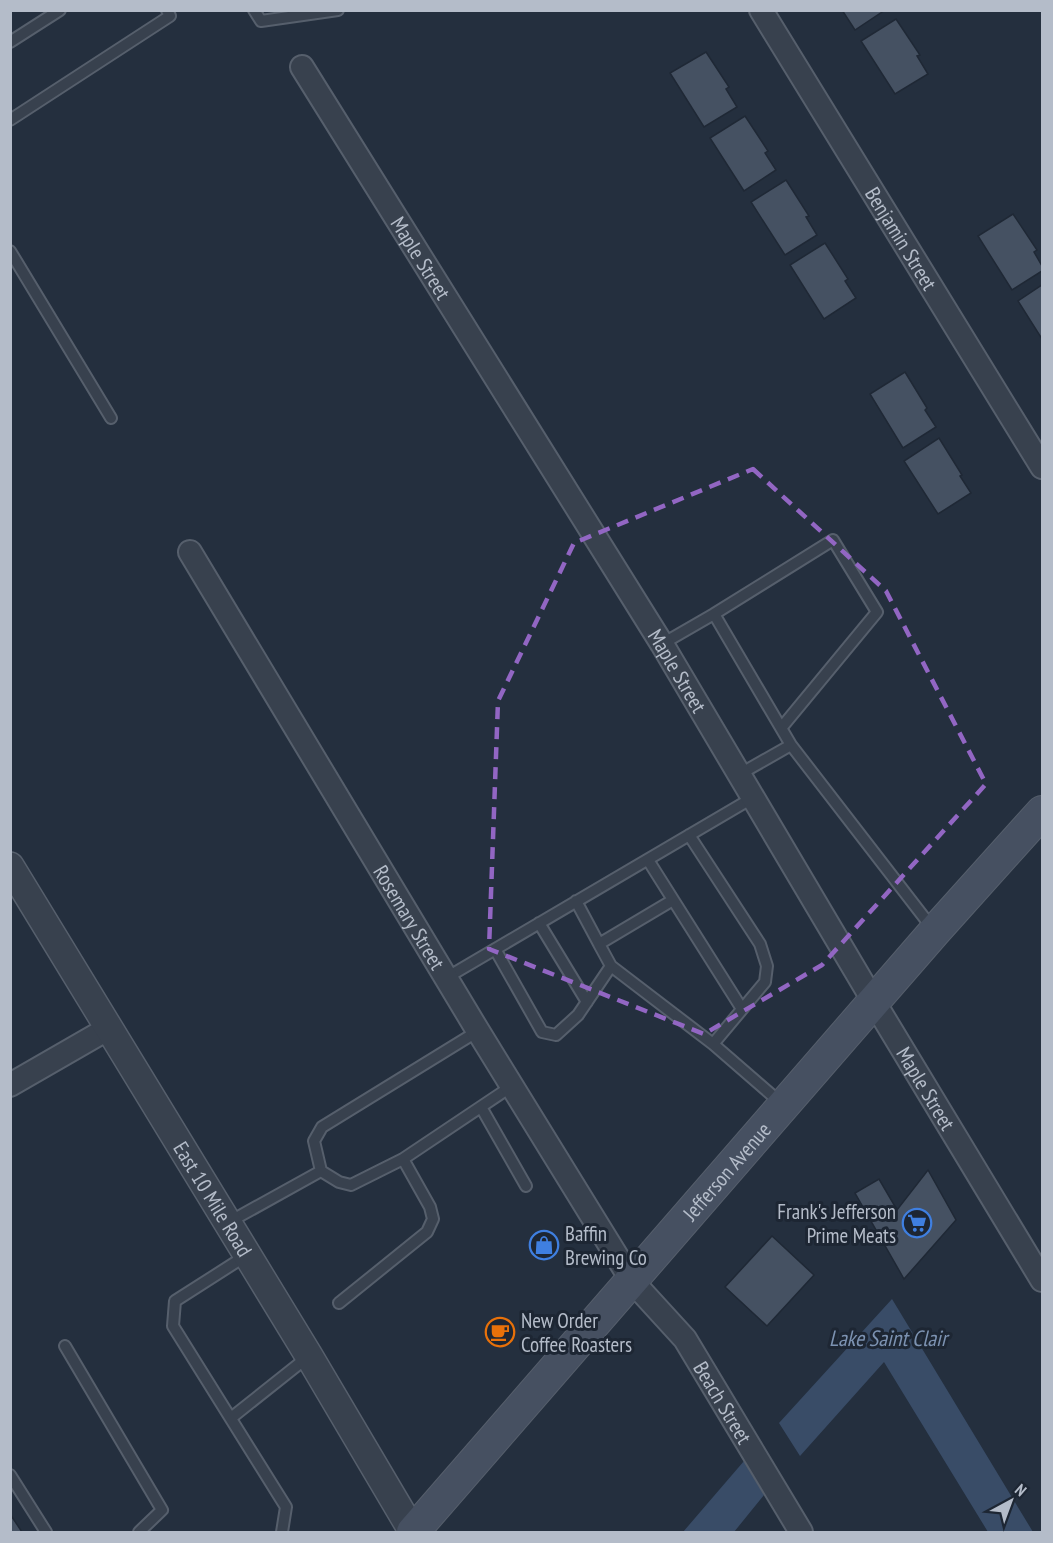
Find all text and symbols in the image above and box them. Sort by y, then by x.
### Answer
street label: Benjamin Street [859,182,943,295]
street label: Maple Street [385,212,457,304]
street label: Maple Street [642,624,713,717]
street label: Rosemary Street [368,860,451,974]
street label: Maple Street [891,1042,962,1135]
street label: Jefferson Avenue [676,1116,776,1227]
street label: East 10 Mile Road [168,1136,259,1261]
place label: Frank's Jefferson Prime Meats [777,1198,896,1249]
supermarket icon: Frank's Jefferson Prime Meats [901,1207,933,1239]
place label: Baffin Brewing Co [565,1220,647,1271]
shop icon: Baffin Brewing Co [528,1229,560,1261]
place label: New Order Coffee Roasters [521,1307,632,1358]
cafe icon: New Order Coffee Roasters [484,1316,516,1348]
water label: Lake Saint Clair [829,1324,950,1352]
street label: Beach Street [688,1356,758,1449]
north arrow [981,1471,1041,1531]
text: N [1011,1479,1031,1500]

